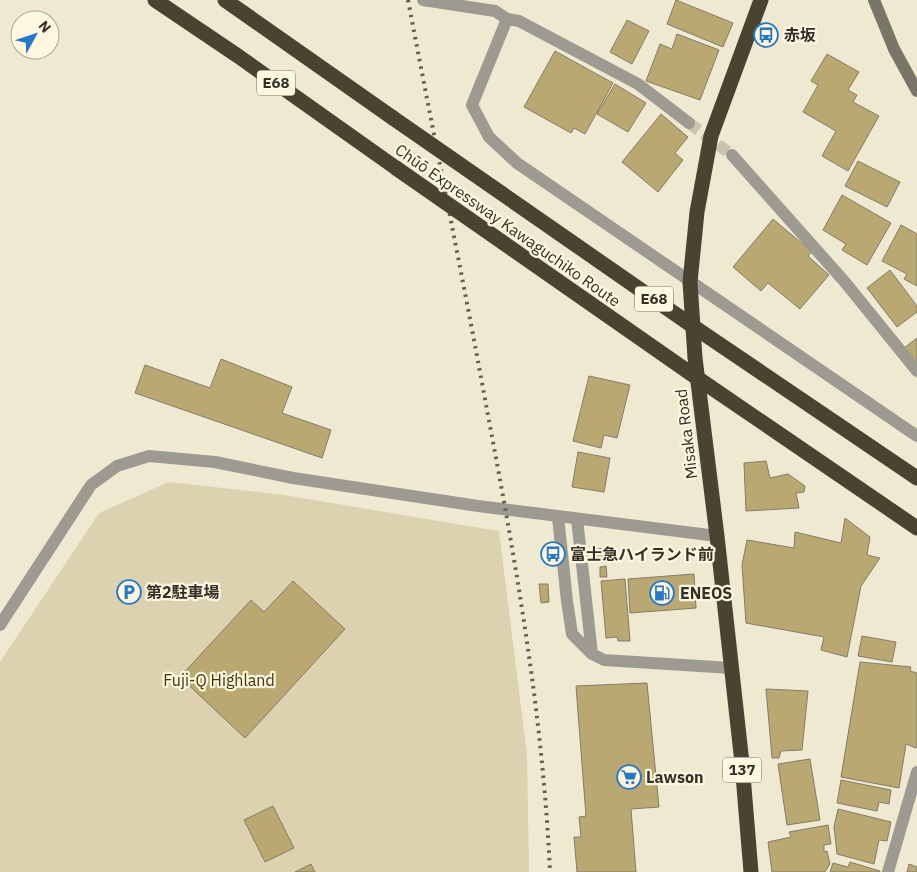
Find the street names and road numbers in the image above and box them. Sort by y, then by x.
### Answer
road number: E68 [257,70,295,96]
street label: Chūō Expressway Kawaguchiko Route [391,139,625,311]
road number: E68 [635,286,673,312]
street label: Misaka Road [671,388,701,480]
road number: 137 [723,758,761,782]

